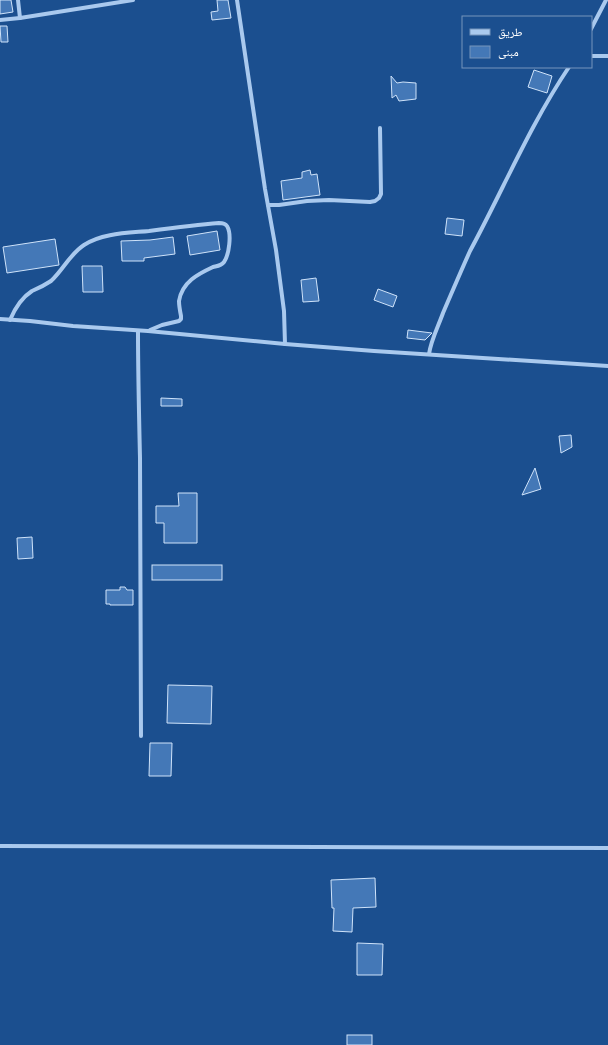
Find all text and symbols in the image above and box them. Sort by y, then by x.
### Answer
legend [462,16,592,68]
text: طريق [498,25,523,39]
text: مبنى [498,45,519,59]

